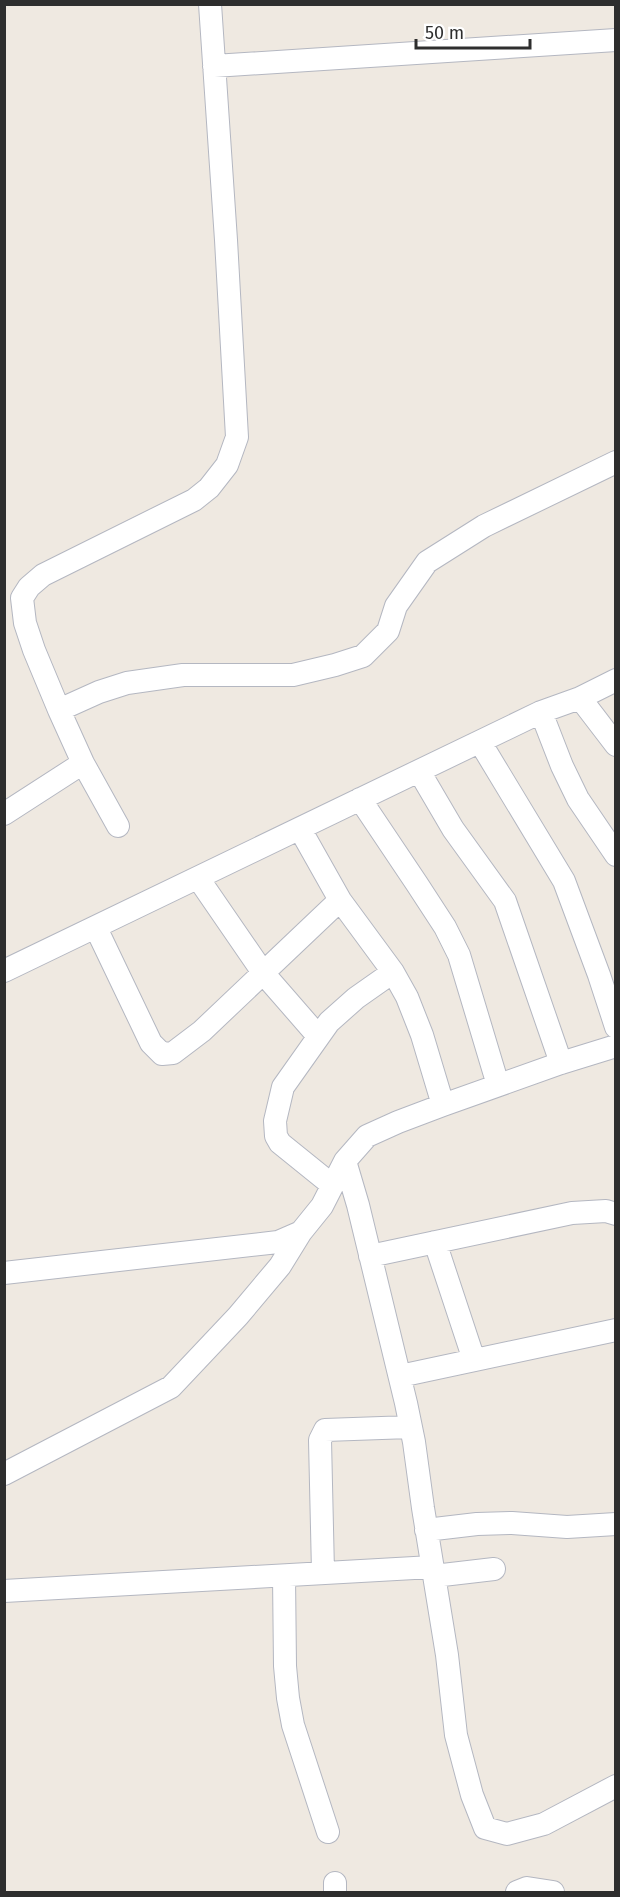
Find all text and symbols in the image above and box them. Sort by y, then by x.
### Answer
scale bar [416,12,530,50]
text: 50 m [425,22,464,44]

